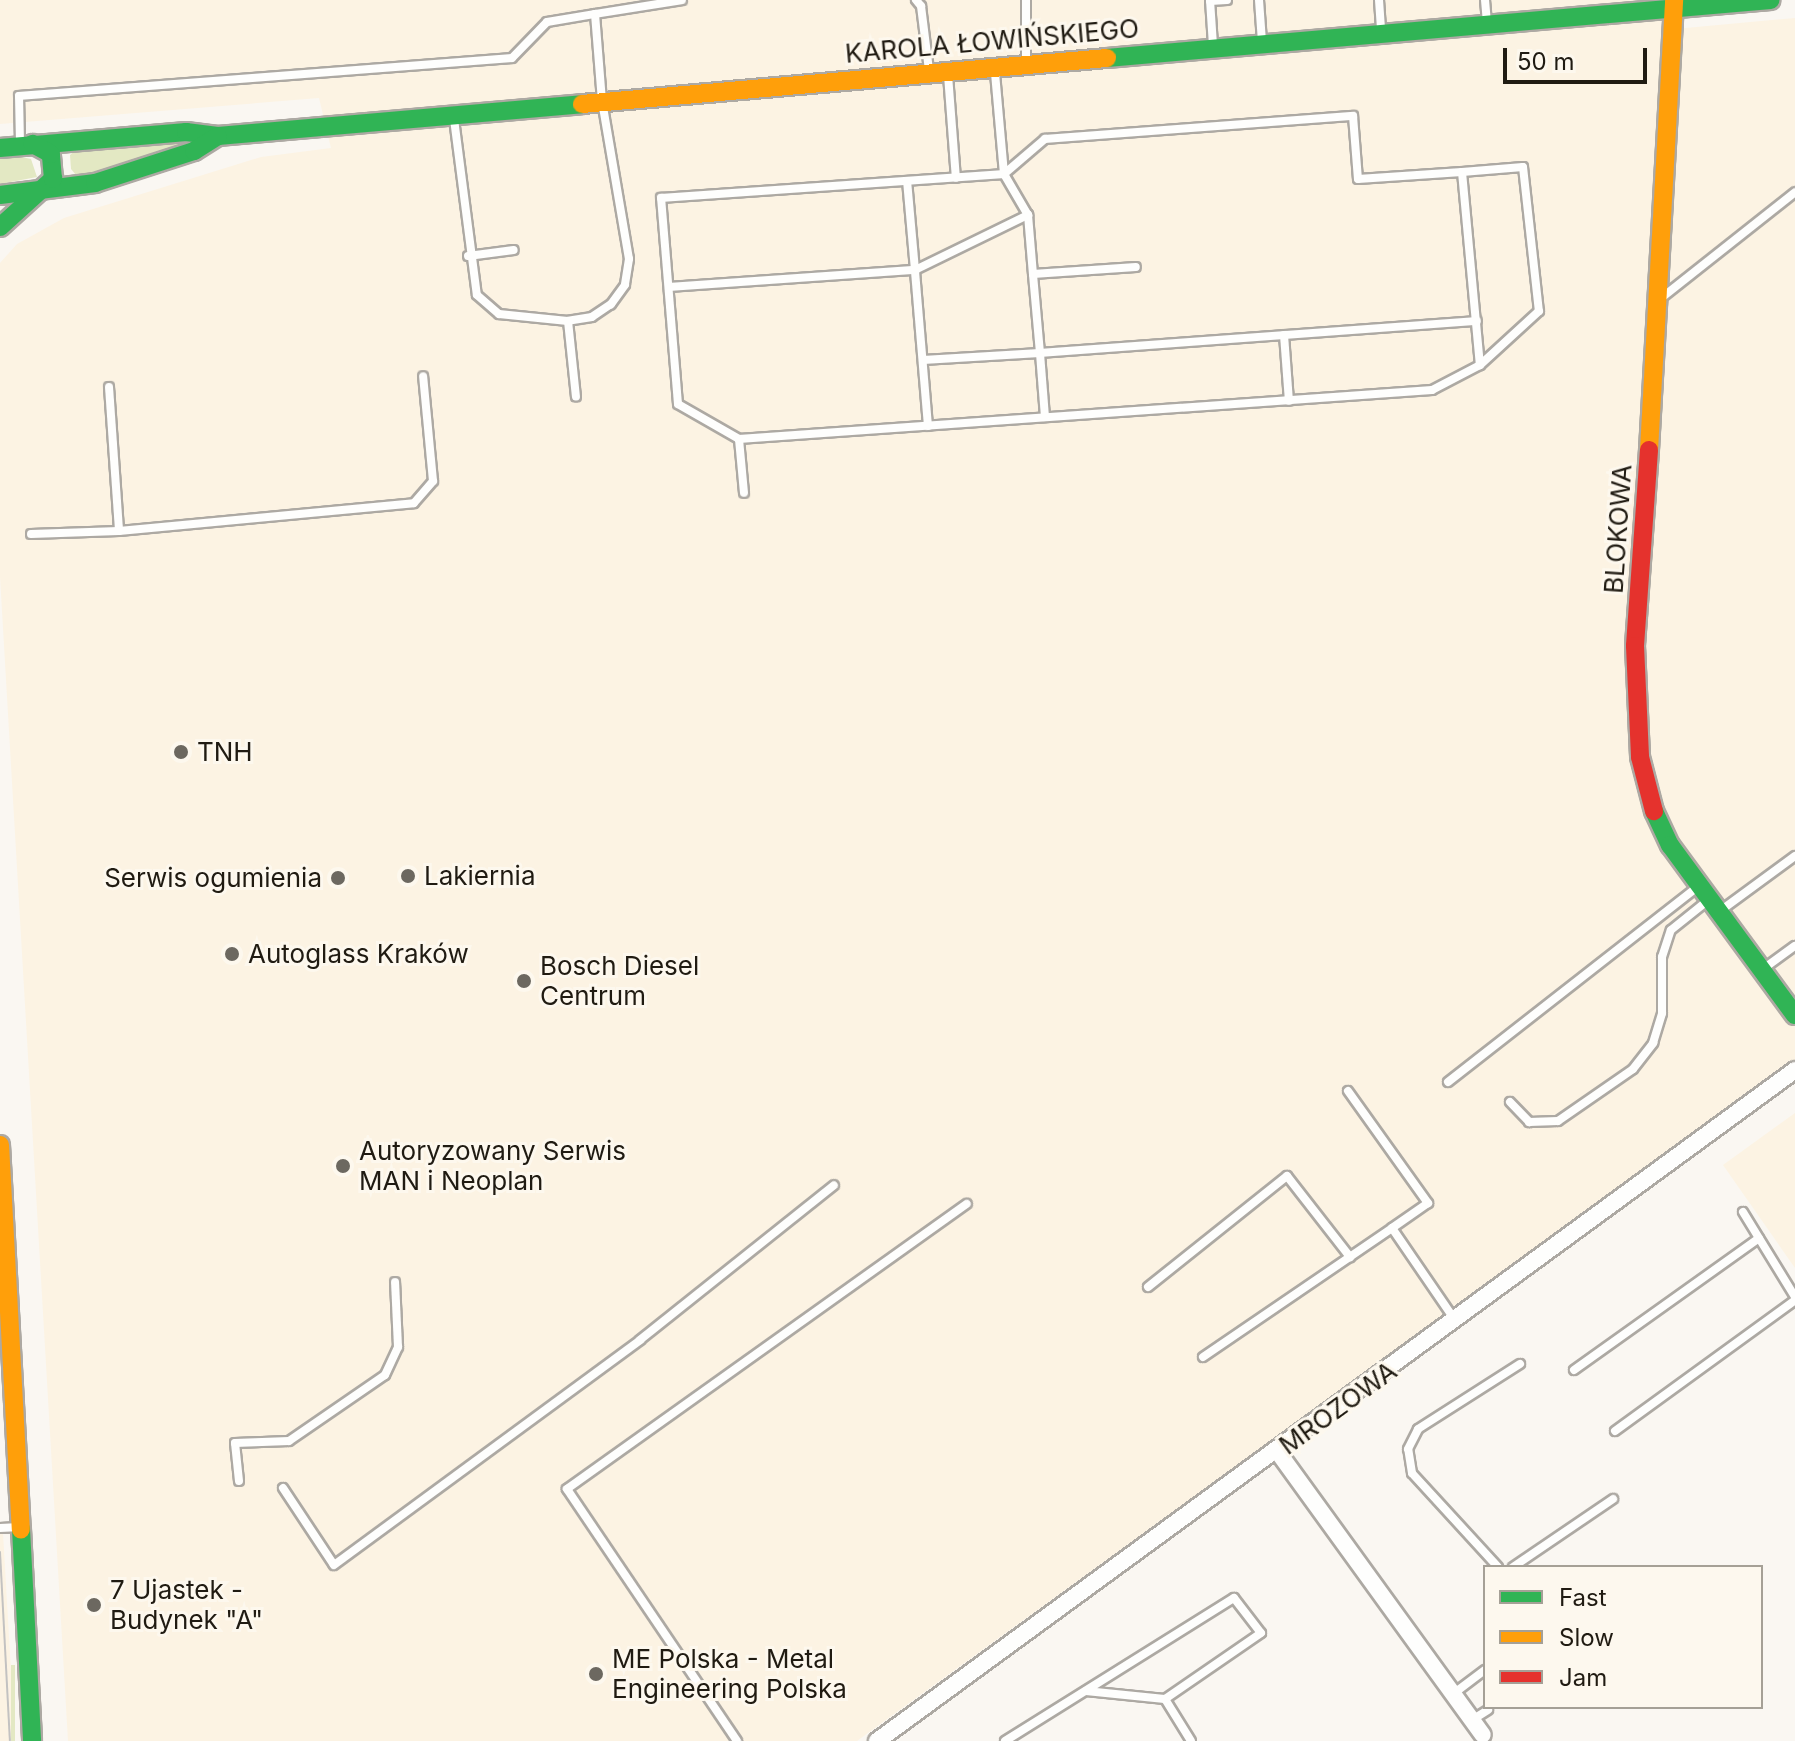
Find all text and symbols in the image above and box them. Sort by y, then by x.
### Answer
street label: KAROLA ŁOWIŃSKIEGO [844,13,1140,69]
scale bar [1507,32,1651,82]
text: 50 m [1517,47,1575,76]
street label: BLOKOWA [1598,463,1638,595]
place label: TNH [197,736,253,768]
marker: TNH [172,743,190,761]
place label: Lakiernia [424,860,535,892]
place label: Serwis ogumienia [104,862,322,894]
marker: Lakiernia [399,867,417,885]
marker: Serwis ogumienia [329,869,347,887]
place label: Autoglass Kraków [248,938,469,970]
marker: Autoglass Kraków [223,945,241,963]
place label: Bosch Diesel Centrum [540,950,699,1012]
marker: Bosch Diesel Centrum [515,972,533,990]
place label: Autoryzowany Serwis MAN i Neoplan [359,1135,626,1196]
marker: Autoryzowany Serwis MAN i Neoplan [334,1157,352,1175]
street label: MROZOWA [1273,1355,1403,1461]
legend [1483,1565,1763,1709]
place label: 7 Ujastek - Budynek "A" [110,1574,263,1636]
text: Fast [1559,1583,1607,1612]
marker: 7 Ujastek - Budynek "A" [85,1596,103,1614]
text: Slow [1559,1623,1614,1652]
place label: ME Polska - Metal Engineering Polska [612,1643,847,1704]
text: Jam [1559,1663,1607,1692]
marker: ME Polska - Metal Engineering Polska [587,1665,605,1683]

